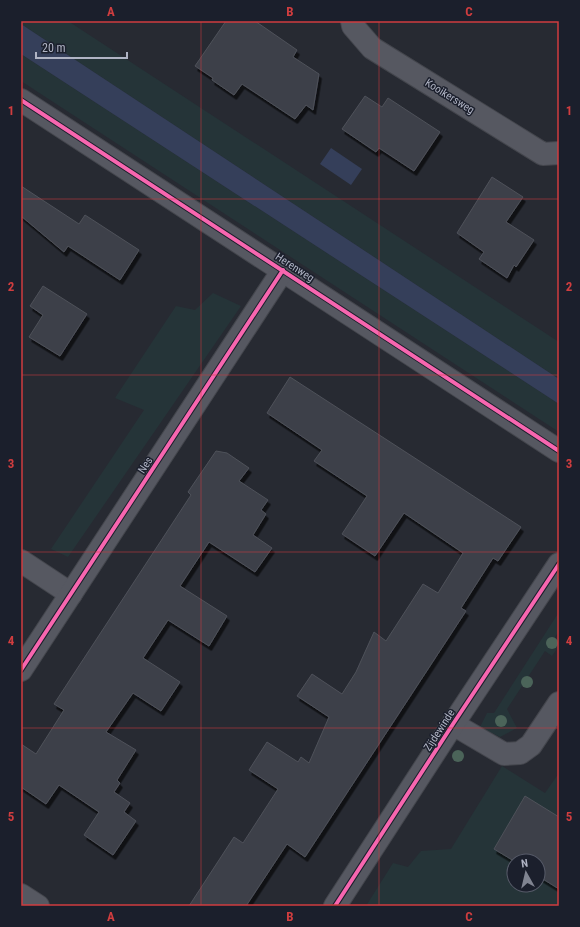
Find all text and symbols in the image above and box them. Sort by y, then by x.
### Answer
text: A [107,4,115,19]
text: B [286,4,294,19]
text: C [465,4,473,19]
scale bar [36,34,127,60]
text: 20 m [42,41,66,55]
street label: Kooikersweg [423,76,477,117]
text: 1 [8,103,14,118]
text: 1 [566,103,572,118]
street label: Herenweg [273,250,316,285]
text: 2 [8,279,15,294]
text: 2 [566,279,573,294]
street label: Nes [135,455,156,476]
text: 3 [8,456,14,471]
text: 3 [566,456,572,471]
text: 4 [8,633,15,648]
text: 4 [566,633,573,648]
street label: Zijdewinde [421,707,458,754]
text: 5 [8,809,15,824]
text: 5 [566,809,573,824]
north arrow [506,853,546,893]
text: N [520,857,529,870]
text: A [107,909,115,924]
text: B [286,909,294,924]
text: C [465,909,473,924]

